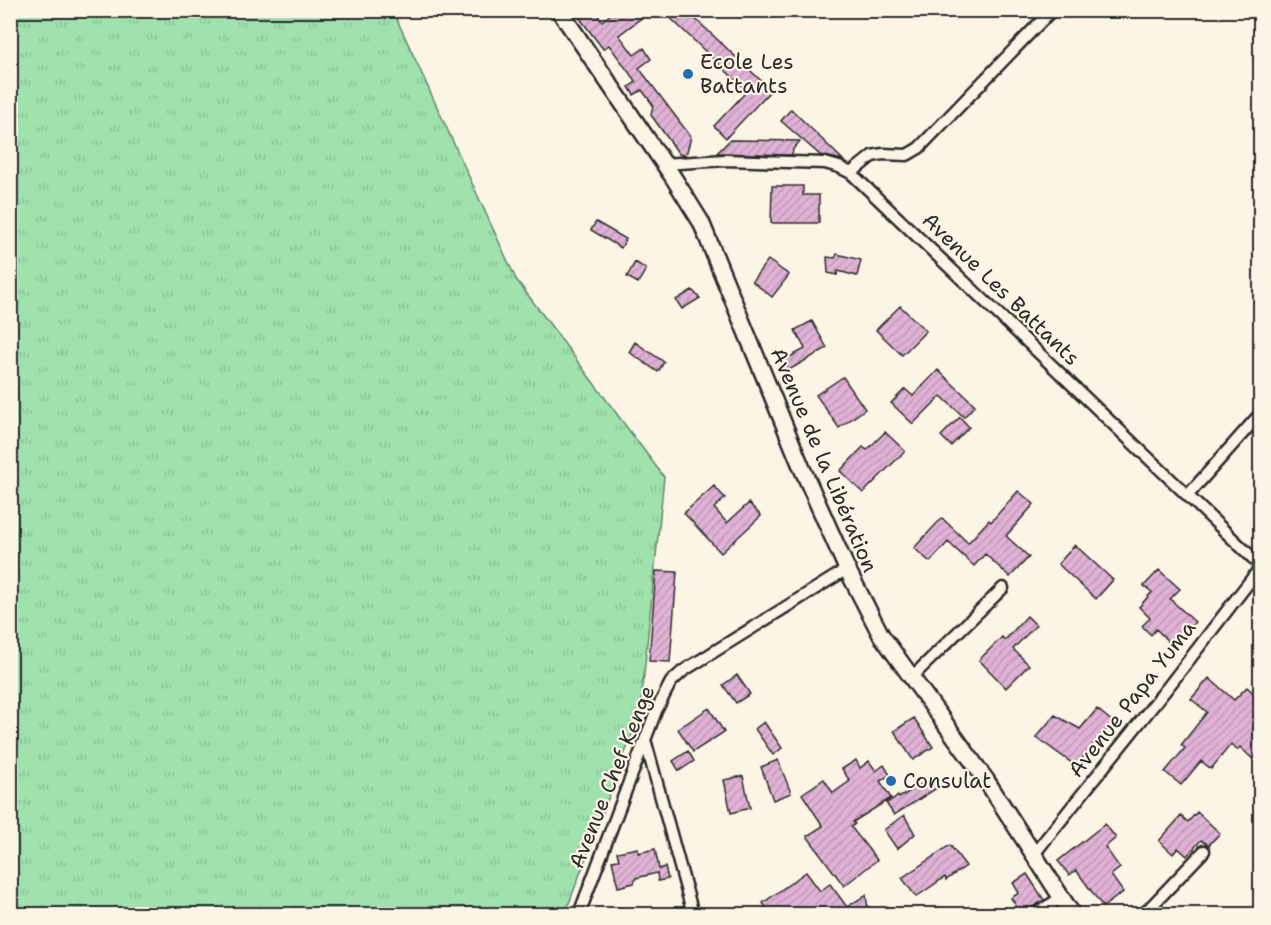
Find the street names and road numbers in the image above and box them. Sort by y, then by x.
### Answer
street label: Avenue Les Battants [916,206,1086,372]
street label: Avenue de la Libération [764,343,884,577]
street label: Avenue Papa Yuma [1062,615,1202,783]
street label: Avenue Chef Kenge [562,681,662,873]

